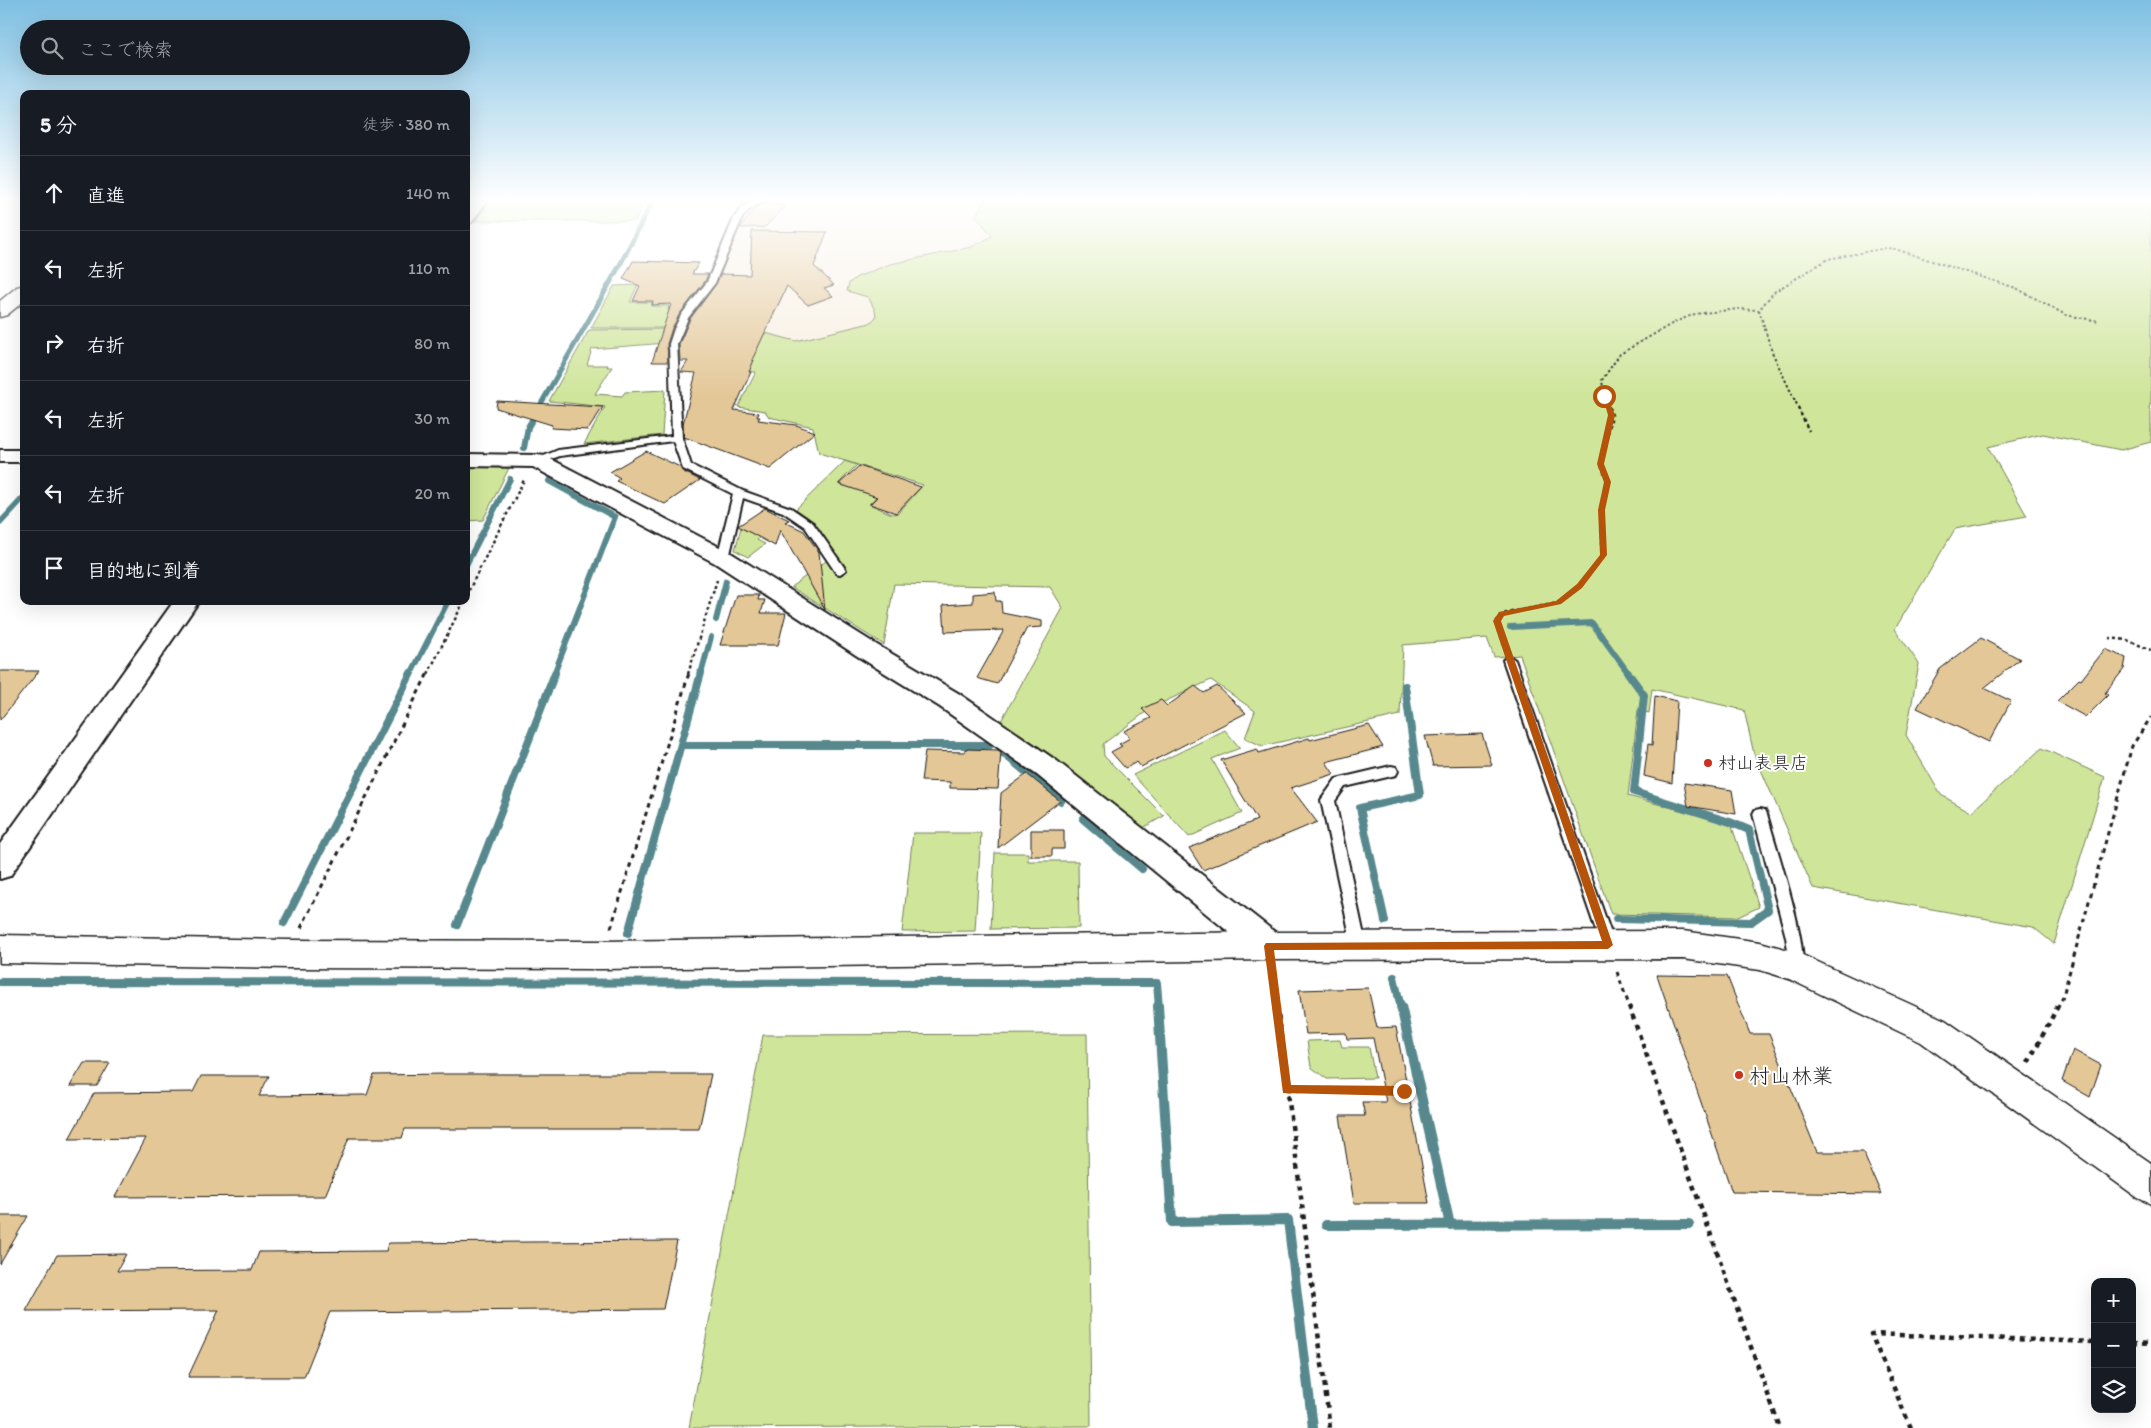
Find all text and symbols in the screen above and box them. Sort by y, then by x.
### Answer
search box [20,20,470,75]
icon: search [38,34,66,62]
text: ここで検索 [78,38,173,61]
text: 5 分 [40,112,77,137]
text: 徒歩 · 380 m [363,115,450,134]
icon: ahead [40,179,68,207]
text: 直進 [87,184,125,207]
text: 140 m [406,184,450,203]
icon: left [40,254,68,282]
text: 左折 [87,259,125,282]
text: 110 m [408,259,450,278]
icon: right [40,329,68,357]
text: 右折 [87,334,125,357]
text: 80 m [414,334,450,353]
route start [1593,385,1616,408]
icon: left [40,404,68,432]
text: 左折 [87,409,125,432]
text: 30 m [414,409,450,428]
icon: left [40,479,68,507]
text: 左折 [87,484,125,507]
text: 20 m [415,484,450,503]
icon: arrive [40,554,68,582]
text: 目的地に到着 [87,559,201,582]
place label: 村山表具店 [1718,752,1808,774]
marker: 村山表具店 [1702,757,1714,769]
place label: 村山林業 [1749,1063,1833,1088]
marker: 村山林業 [1733,1069,1745,1081]
route end [1393,1080,1416,1103]
map controls [2091,1278,2136,1413]
button: + [2091,1278,2136,1323]
button: − [2091,1323,2136,1368]
button: layers [2091,1368,2136,1413]

